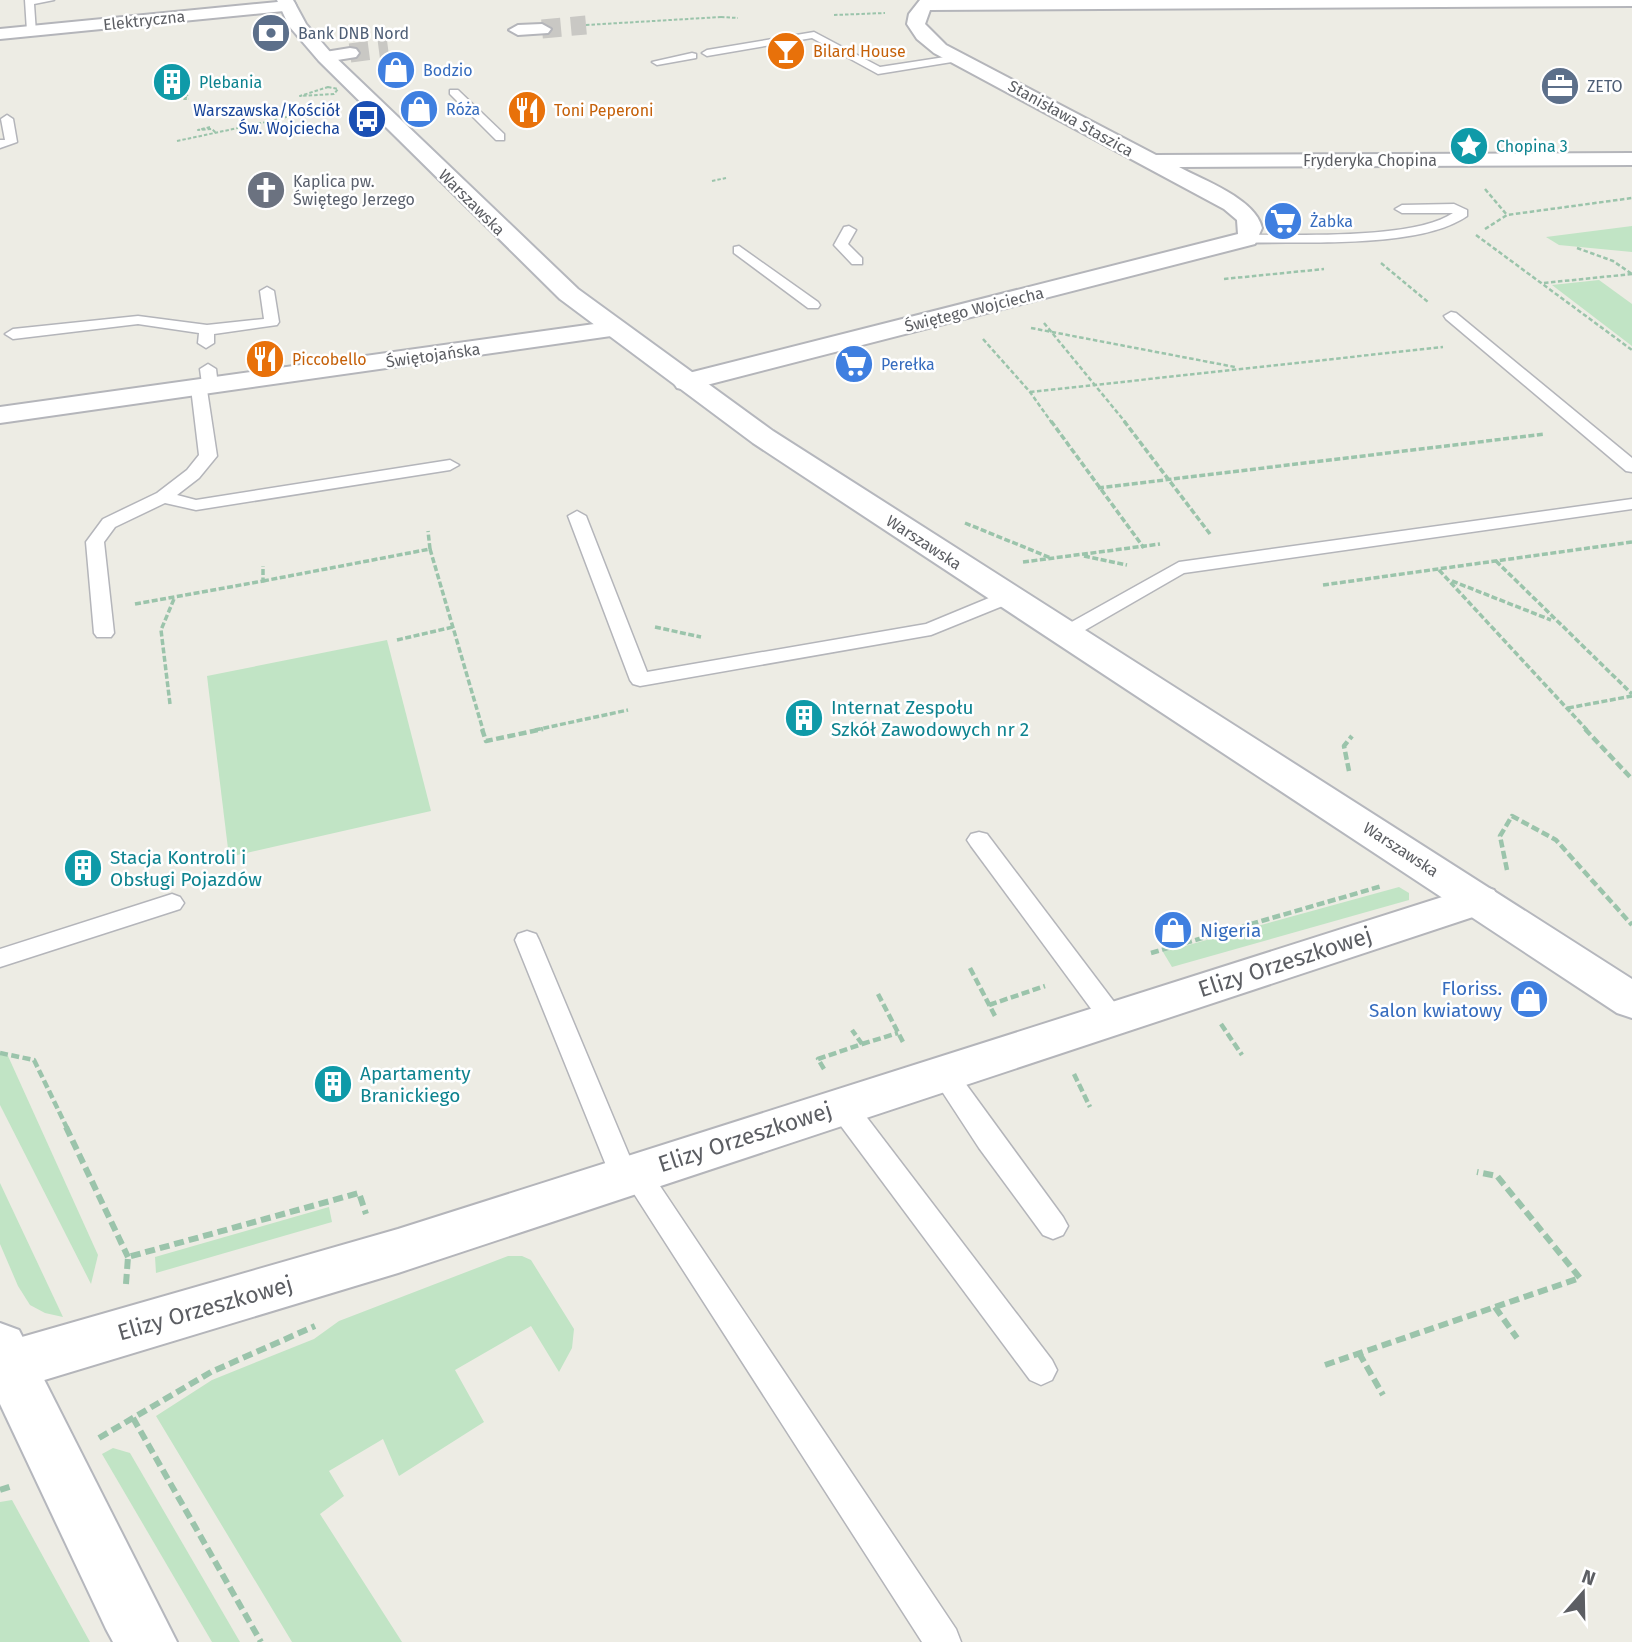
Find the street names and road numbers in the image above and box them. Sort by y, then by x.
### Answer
street label: Elektryczna [102,7,186,34]
street label: Stanisława Staszica [1005,76,1137,161]
street label: Fryderyka Chopina [1303,151,1437,170]
street label: Warszawska [435,165,509,239]
street label: Świętego Wojciecha [902,282,1046,336]
street label: Świętojańska [385,338,481,372]
street label: Warszawska [883,511,965,574]
street label: Warszawska [1360,818,1442,881]
street label: Elizy Orzeszkowej [1195,921,1375,1003]
street label: Elizy Orzeszkowej [655,1096,835,1178]
street label: Elizy Orzeszkowej [114,1270,296,1346]

